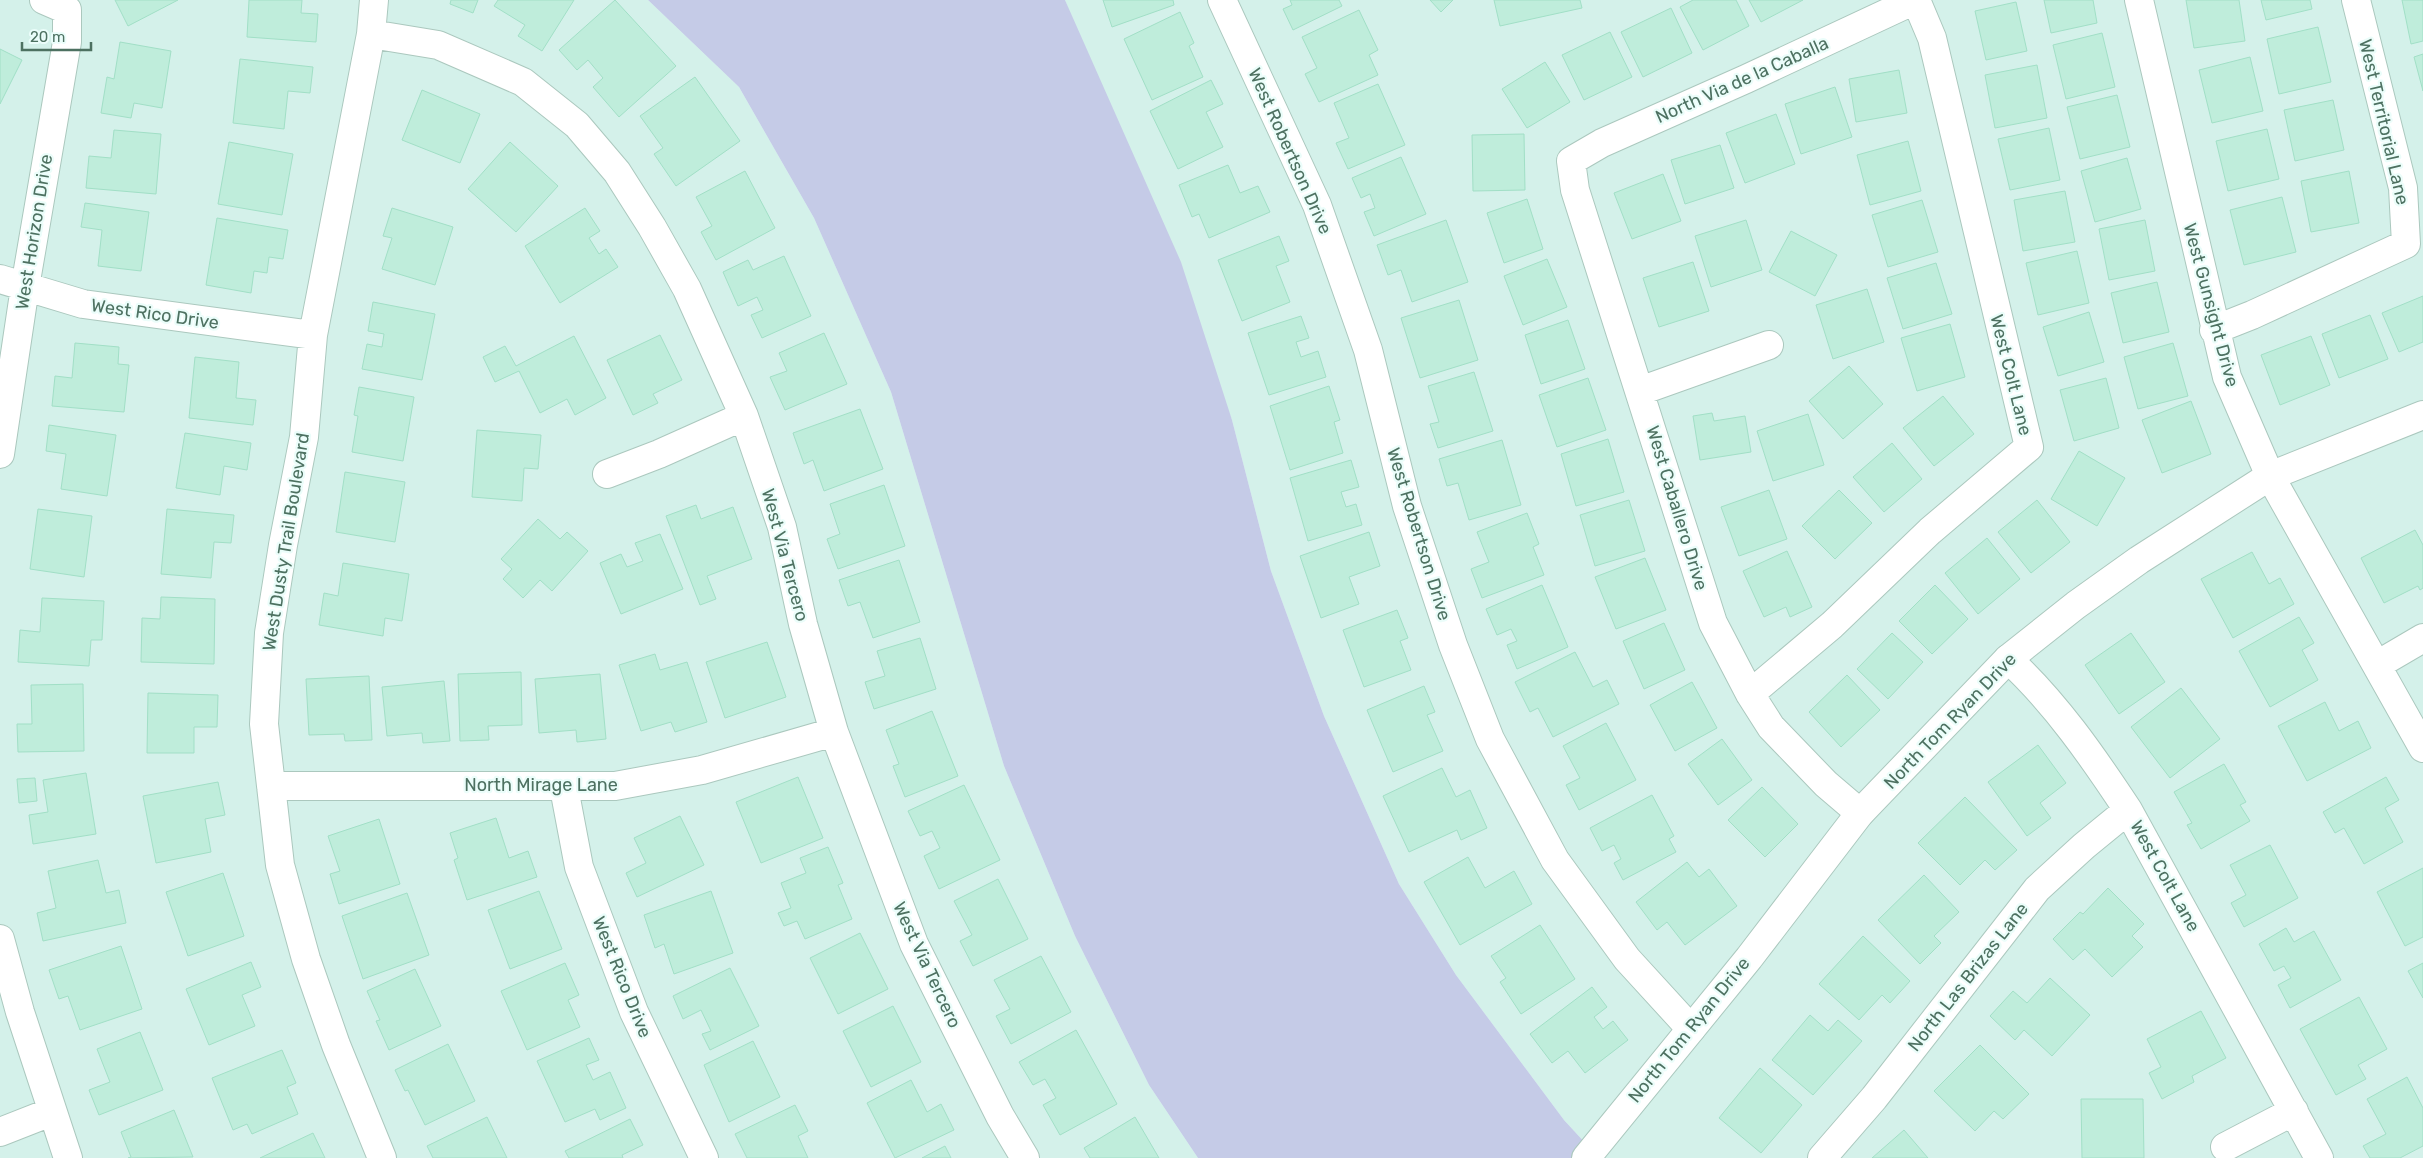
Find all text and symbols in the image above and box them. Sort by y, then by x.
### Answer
scale bar [22,20,91,52]
text: 20 m [30,28,65,46]
street label: North Via de la Caballa [1652,32,1832,128]
street label: West Territorial Lane [2354,37,2414,207]
street label: West Robertson Drive [1243,65,1337,237]
street label: West Horizon Drive [11,153,57,311]
street label: West Gunsight Drive [2179,221,2243,389]
street label: West Rico Drive [90,294,220,334]
street label: West Colt Lane [1985,312,2037,438]
street label: West Caballero Drive [1642,423,1712,593]
street label: West Dusty Trail Boulevard [258,431,314,653]
street label: West Robertson Drive [1382,445,1456,623]
street label: West Via Tercero [757,486,813,624]
street label: North Tom Ryan Drive [1879,648,2021,794]
street label: North Mirage Lane [464,774,618,796]
street label: West Colt Lane [2125,816,2205,936]
street label: West Via Tercero [888,898,966,1032]
street label: North Las Brizas Lane [1903,898,2033,1056]
street label: West Rico Drive [588,913,656,1041]
street label: North Tom Ryan Drive [1623,953,1755,1107]

